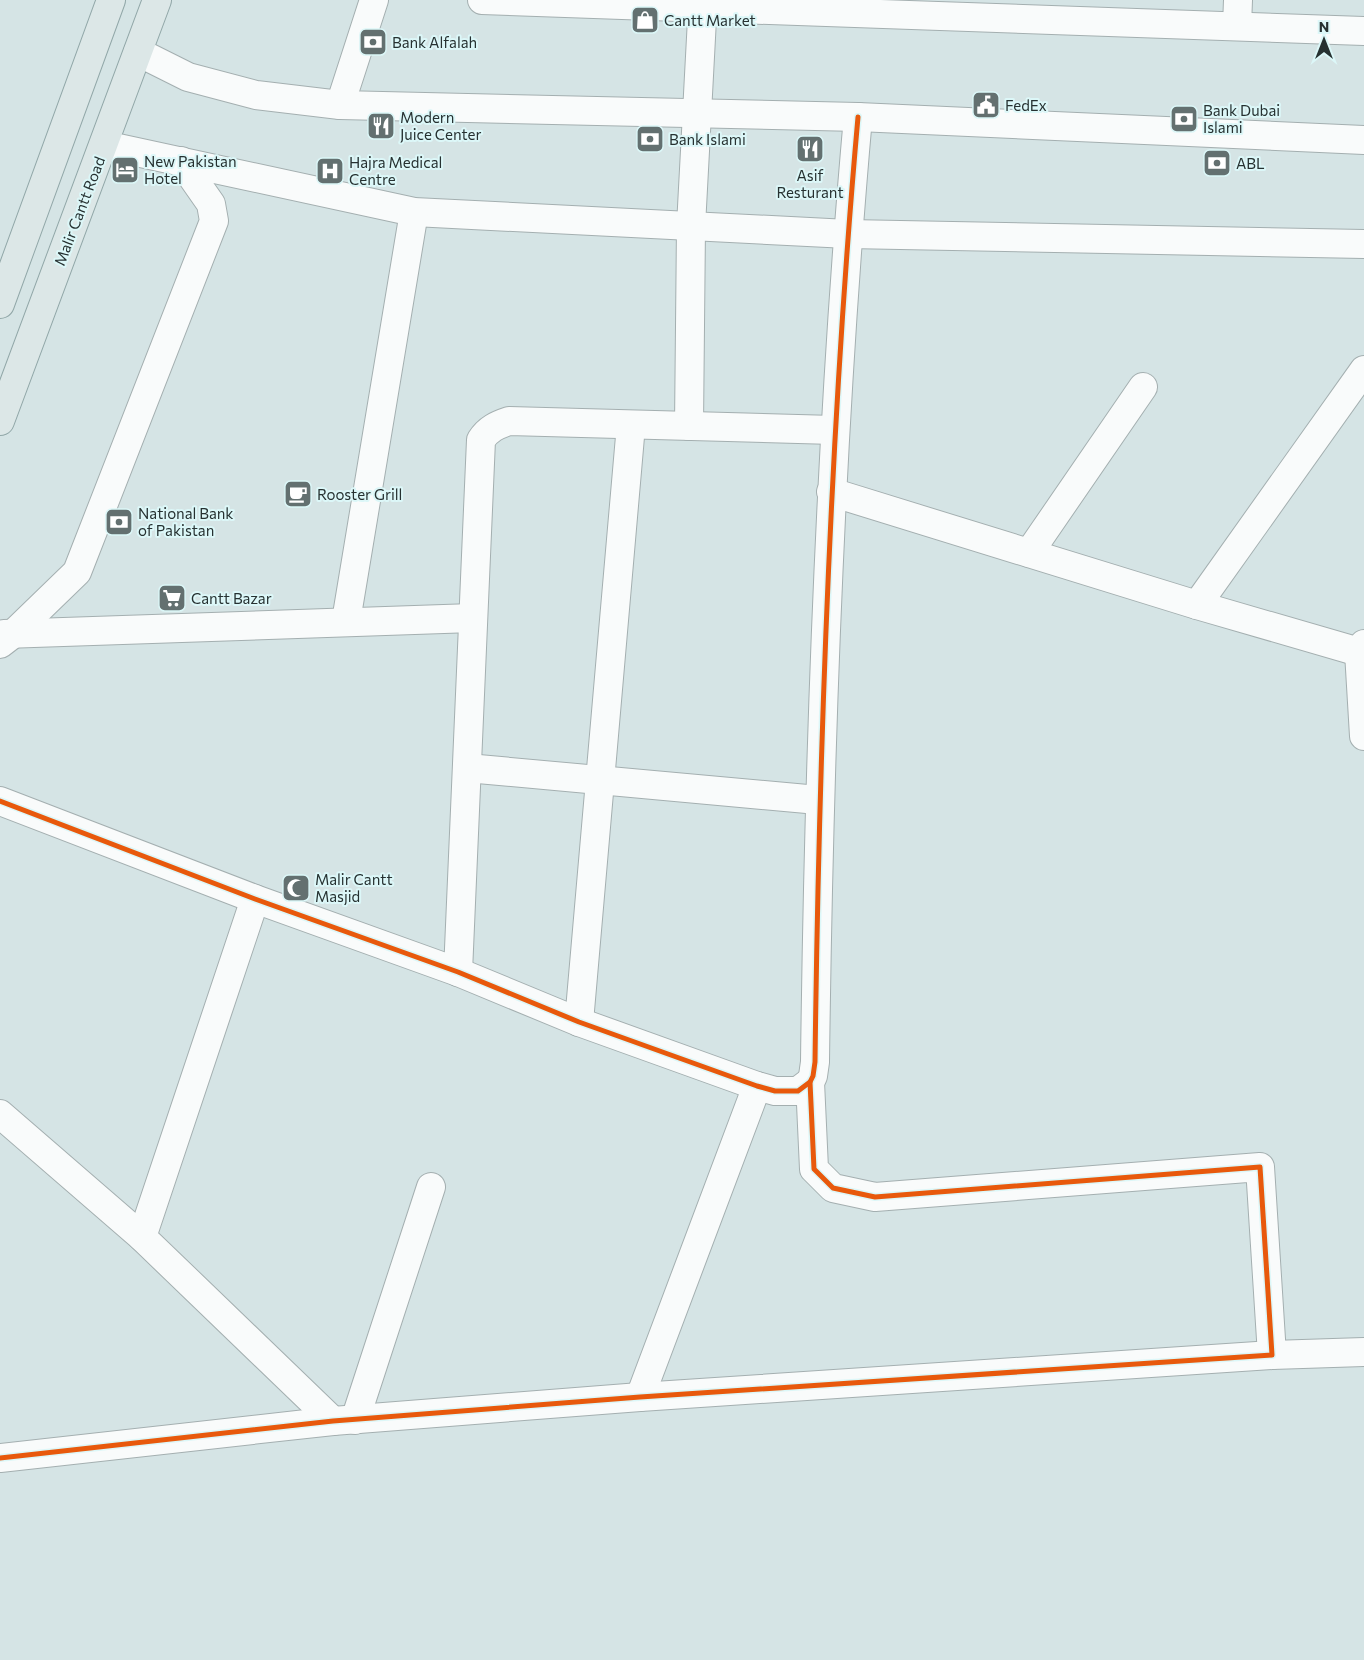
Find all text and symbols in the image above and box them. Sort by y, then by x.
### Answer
shop icon: Cantt Market [630,5,660,35]
place label: Cantt Market [664,11,756,29]
north arrow [1299,15,1349,65]
text: N [1319,18,1329,35]
bank icon: Bank Alfalah [358,27,388,57]
place label: Bank Alfalah [392,33,477,51]
public building icon: FedEx [971,90,1001,120]
place label: FedEx [1005,96,1047,114]
place label: Bank Dubai Islami [1203,101,1280,136]
bank icon: Bank Dubai Islami [1169,104,1199,134]
place label: Modern Juice Center [400,108,482,143]
restaurant icon: Modern Juice Center [366,111,396,141]
bank icon: Bank Islami [635,124,665,154]
place label: Bank Islami [669,130,746,148]
restaurant icon: Asif Resturant [795,134,825,164]
bank icon: ABL [1202,148,1232,178]
place label: New Pakistan Hotel [144,152,237,187]
place label: Hajra Medical Centre [349,153,442,188]
street label: Malir Cantt Road [50,154,108,268]
place label: ABL [1236,154,1265,172]
hotel icon: New Pakistan Hotel [110,155,140,185]
hospital icon: Hajra Medical Centre [315,156,345,186]
place label: Asif Resturant [776,166,844,201]
cafe icon: Rooster Grill [283,479,313,509]
place label: Rooster Grill [317,485,402,503]
place label: National Bank of Pakistan [138,504,234,539]
bank icon: National Bank of Pakistan [104,507,134,537]
supermarket icon: Cantt Bazar [157,583,187,613]
place label: Cantt Bazar [191,589,272,607]
place label: Malir Cantt Masjid [315,870,393,905]
mosque icon: Malir Cantt Masjid [281,873,311,903]

